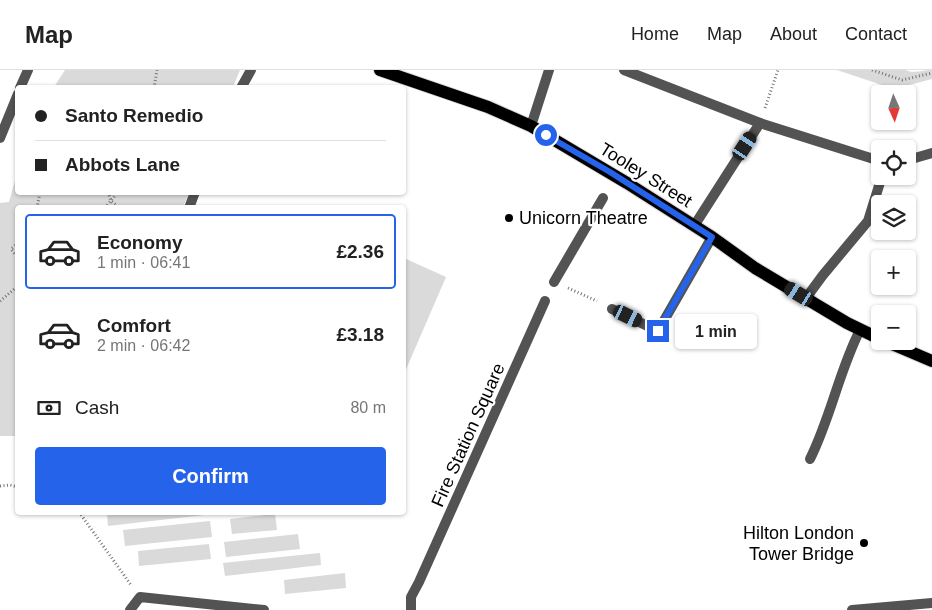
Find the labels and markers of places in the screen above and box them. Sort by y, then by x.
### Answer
place label: Unicorn Theatre [519,208,648,228]
marker: Unicorn Theatre [503,212,515,224]
place label: Hilton London Tower Bridge [743,523,854,564]
marker: Hilton London Tower Bridge [858,537,870,549]

